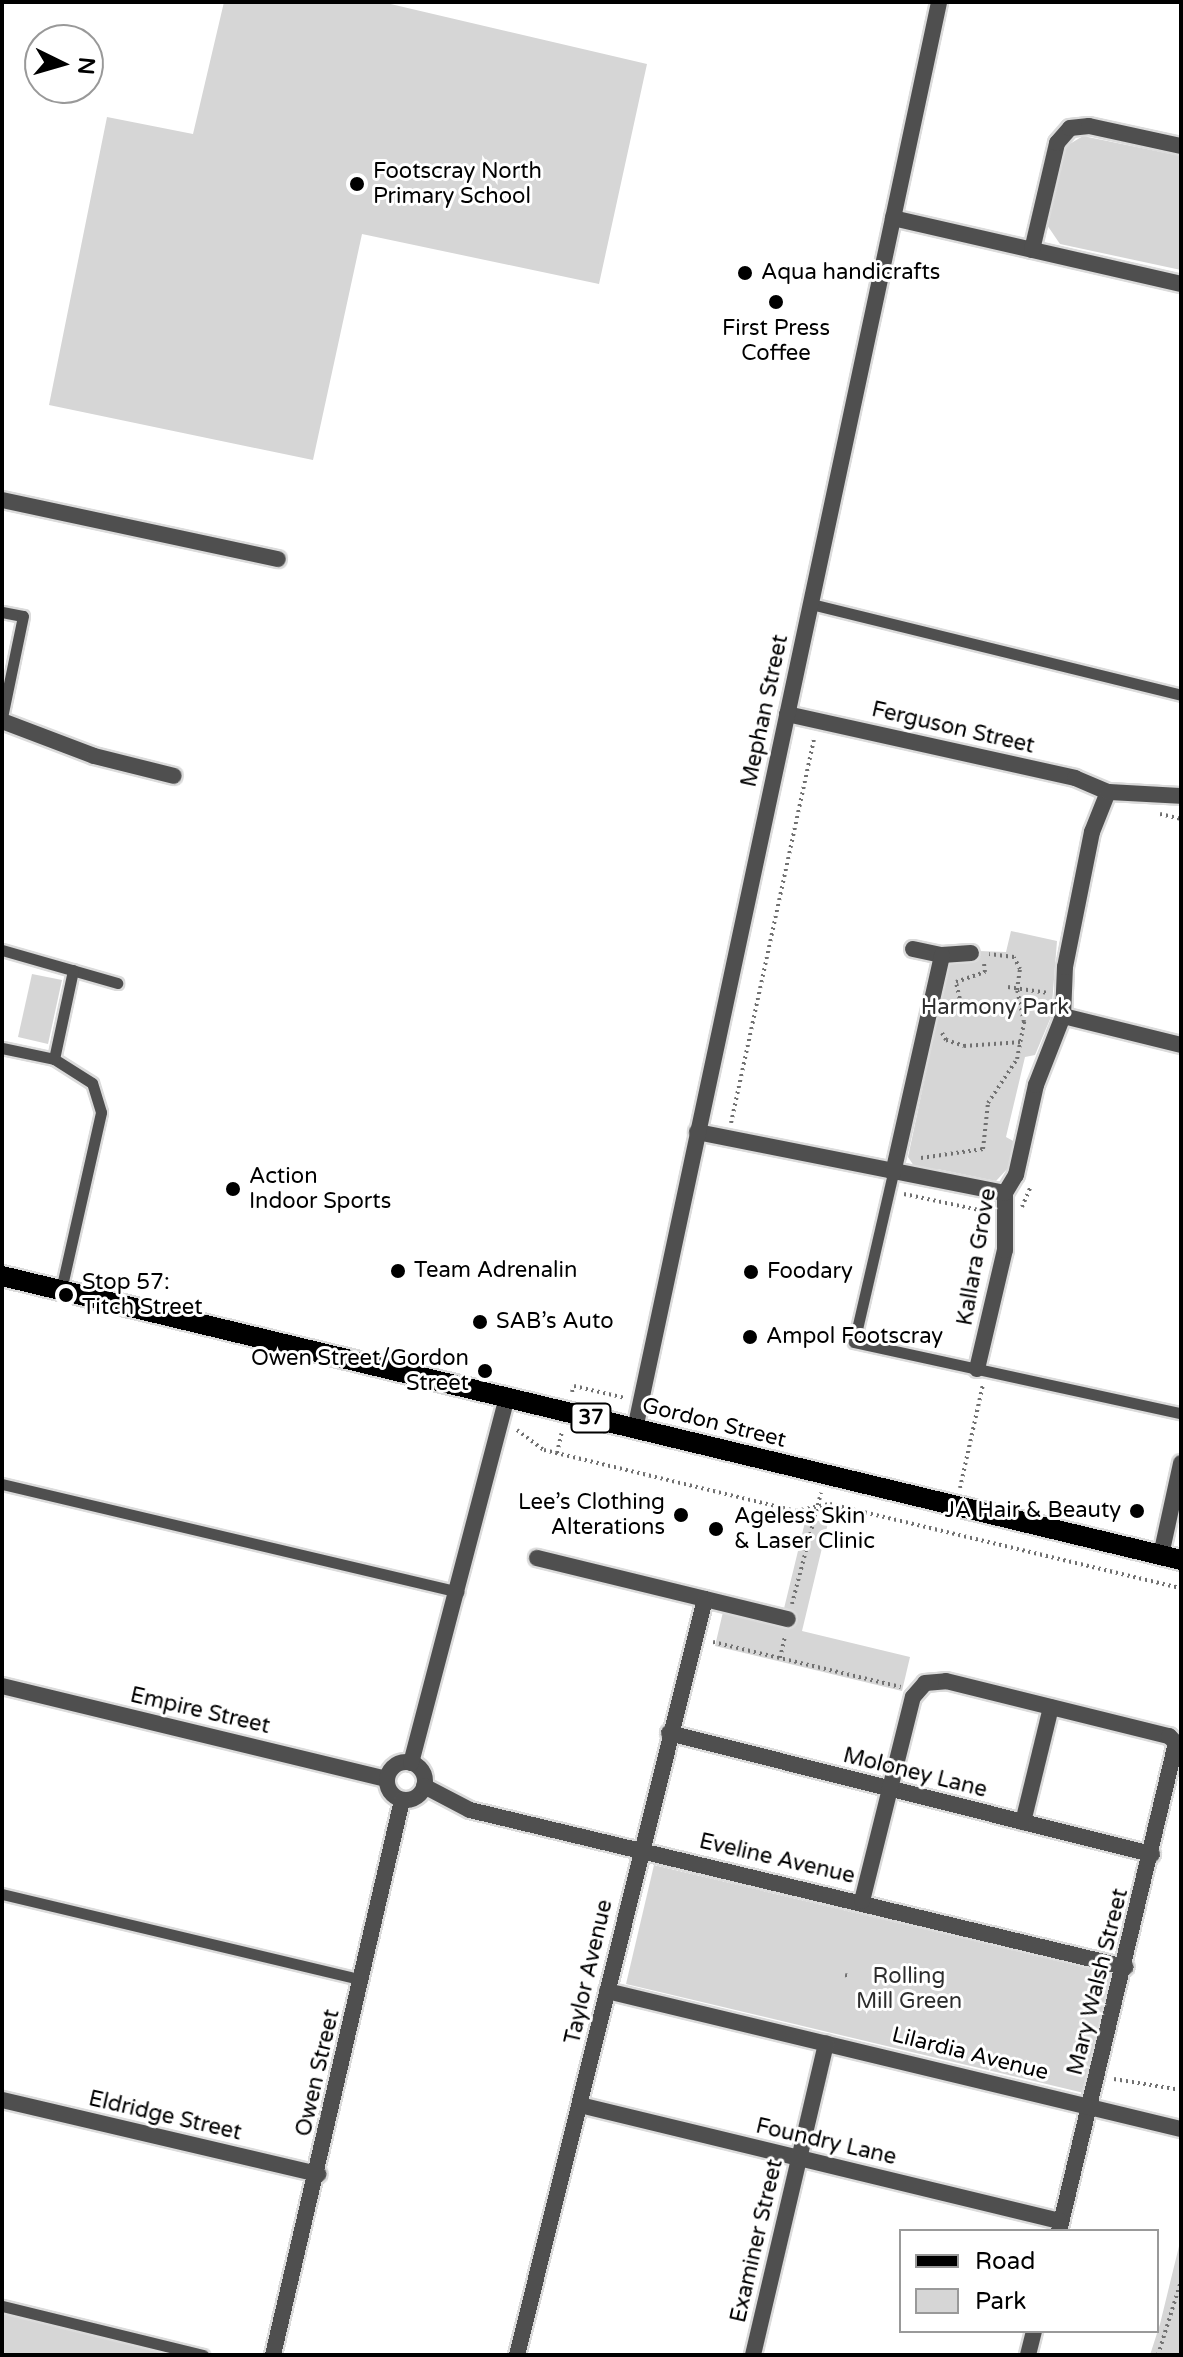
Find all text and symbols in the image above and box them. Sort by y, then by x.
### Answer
north arrow [24,24,104,104]
text: N [72,56,100,76]
place label: Footscray North Primary School [373,158,542,210]
marker: Footscray North Primary School [348,175,366,193]
place label: Aqua handicrafts [761,260,940,286]
marker: Aqua handicrafts [736,264,754,282]
marker: First Press Coffee [767,293,785,311]
place label: First Press Coffee [722,315,830,366]
street label: Mephan Street [736,632,794,790]
street label: Ferguson Street [869,696,1037,760]
park label: Harmony Park [921,995,1069,1021]
place label: Action Indoor Sports [249,1163,391,1214]
marker: Action Indoor Sports [224,1180,242,1198]
street label: Kallara Grove [952,1186,1002,1328]
place label: Team Adrenalin [414,1258,577,1284]
place label: Foodary [767,1259,853,1285]
marker: Team Adrenalin [389,1262,407,1280]
marker: Foodary [742,1263,760,1281]
place label: Stop 57: Titch Street [82,1269,203,1320]
marker: Stop 57: Titch Street [57,1286,75,1304]
place label: SAB’s Auto [496,1309,614,1335]
marker: SAB’s Auto [471,1313,489,1331]
place label: Ampol Footscray [766,1324,943,1350]
marker: Ampol Footscray [741,1328,759,1346]
place label: Owen Street/Gordon Street [251,1345,469,1396]
marker: Owen Street/Gordon Street [476,1362,494,1380]
street label: Gordon Street [639,1392,789,1454]
road number: 37 [569,1402,613,1434]
place label: Lee’s Clothing Alterations [518,1489,665,1540]
place label: JA Hair & Beauty [945,1498,1121,1524]
marker: JA Hair & Beauty [1128,1502,1146,1520]
place label: Ageless Skin & Laser Clinic [734,1503,875,1554]
marker: Lee’s Clothing Alterations [672,1506,690,1524]
marker: Ageless Skin & Laser Clinic [705,1518,727,1540]
street label: Empire Street [128,1682,272,1740]
street label: Moloney Lane [840,1742,990,1804]
street label: Eveline Avenue [697,1828,857,1890]
street label: Mary Walsh Street [1062,1886,1134,2078]
street label: Taylor Avenue [560,1897,618,2047]
park label: Rolling Mill Green [856,1963,962,2014]
street label: Owen Street [291,2007,345,2139]
street label: Lilardia Avenue [889,2022,1051,2086]
street label: Eldridge Street [86,2086,244,2146]
street label: Foundry Lane [753,2113,899,2171]
street label: Examiner Street [725,2157,789,2325]
legend [899,2229,1159,2333]
text: Road [975,2247,1035,2276]
text: Park [975,2287,1026,2316]

